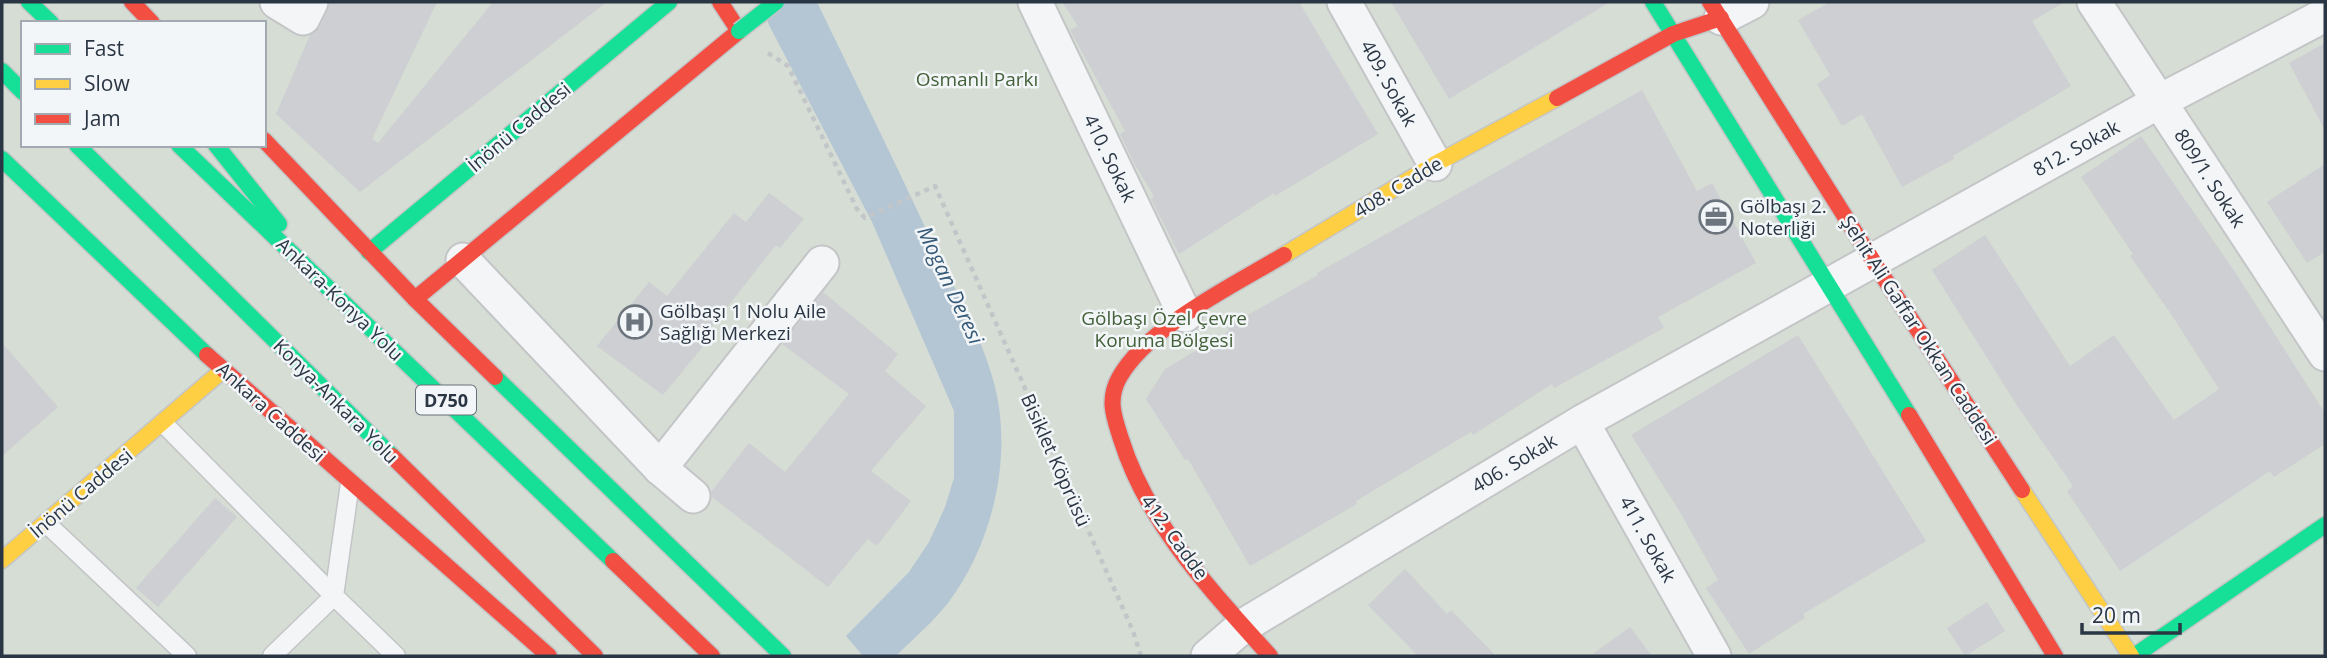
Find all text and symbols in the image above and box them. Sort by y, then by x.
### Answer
legend [21,21,266,147]
text: Fast [84,34,124,62]
street label: 409. Sokak [1355,35,1423,131]
park label: Osmanlı Parkı [916,66,1038,92]
text: Slow [84,69,130,97]
street label: İnönü Caddesi [462,76,576,178]
text: Jam [82,104,121,132]
street label: 410. Sokak [1078,110,1142,206]
street label: 812. Sokak [2028,114,2124,182]
street label: 809/1. Sokak [2168,124,2252,232]
street label: 408. Cadde [1349,150,1447,224]
place label: Gölbaşı 2. Noterliği [1740,193,1827,241]
office icon: Gölbaşı 2. Noterliği [1697,198,1735,236]
street label: Şehit Ali Gaffar Okkan Caddesi [1835,210,2003,450]
water label: Mogan Deresi [911,221,991,349]
street label: Ankara-Konya Yolu [271,232,409,366]
place label: Gölbaşı 1 Nolu Aile Sağlığı Merkezi [660,298,826,346]
hospital icon: Gölbaşı 1 Nolu Aile Sağlığı Merkezi [616,303,654,341]
park label: Gölbaşı Özel Çevre Koruma Bölgesi [1081,305,1247,353]
street label: Konya-Ankara Yolu [268,333,404,469]
street label: Ankara Caddesi [211,356,331,468]
road number: D750 [416,386,476,414]
street label: Bisiklet Köprüsü [1015,389,1097,531]
street label: 406. Sokak [1467,427,1561,499]
street label: İnönü Caddesi [24,442,138,544]
street label: 412. Cadde [1135,489,1215,585]
street label: 411. Sokak [1614,491,1682,587]
scale bar [2082,592,2180,636]
text: 20 m [2092,601,2141,629]

